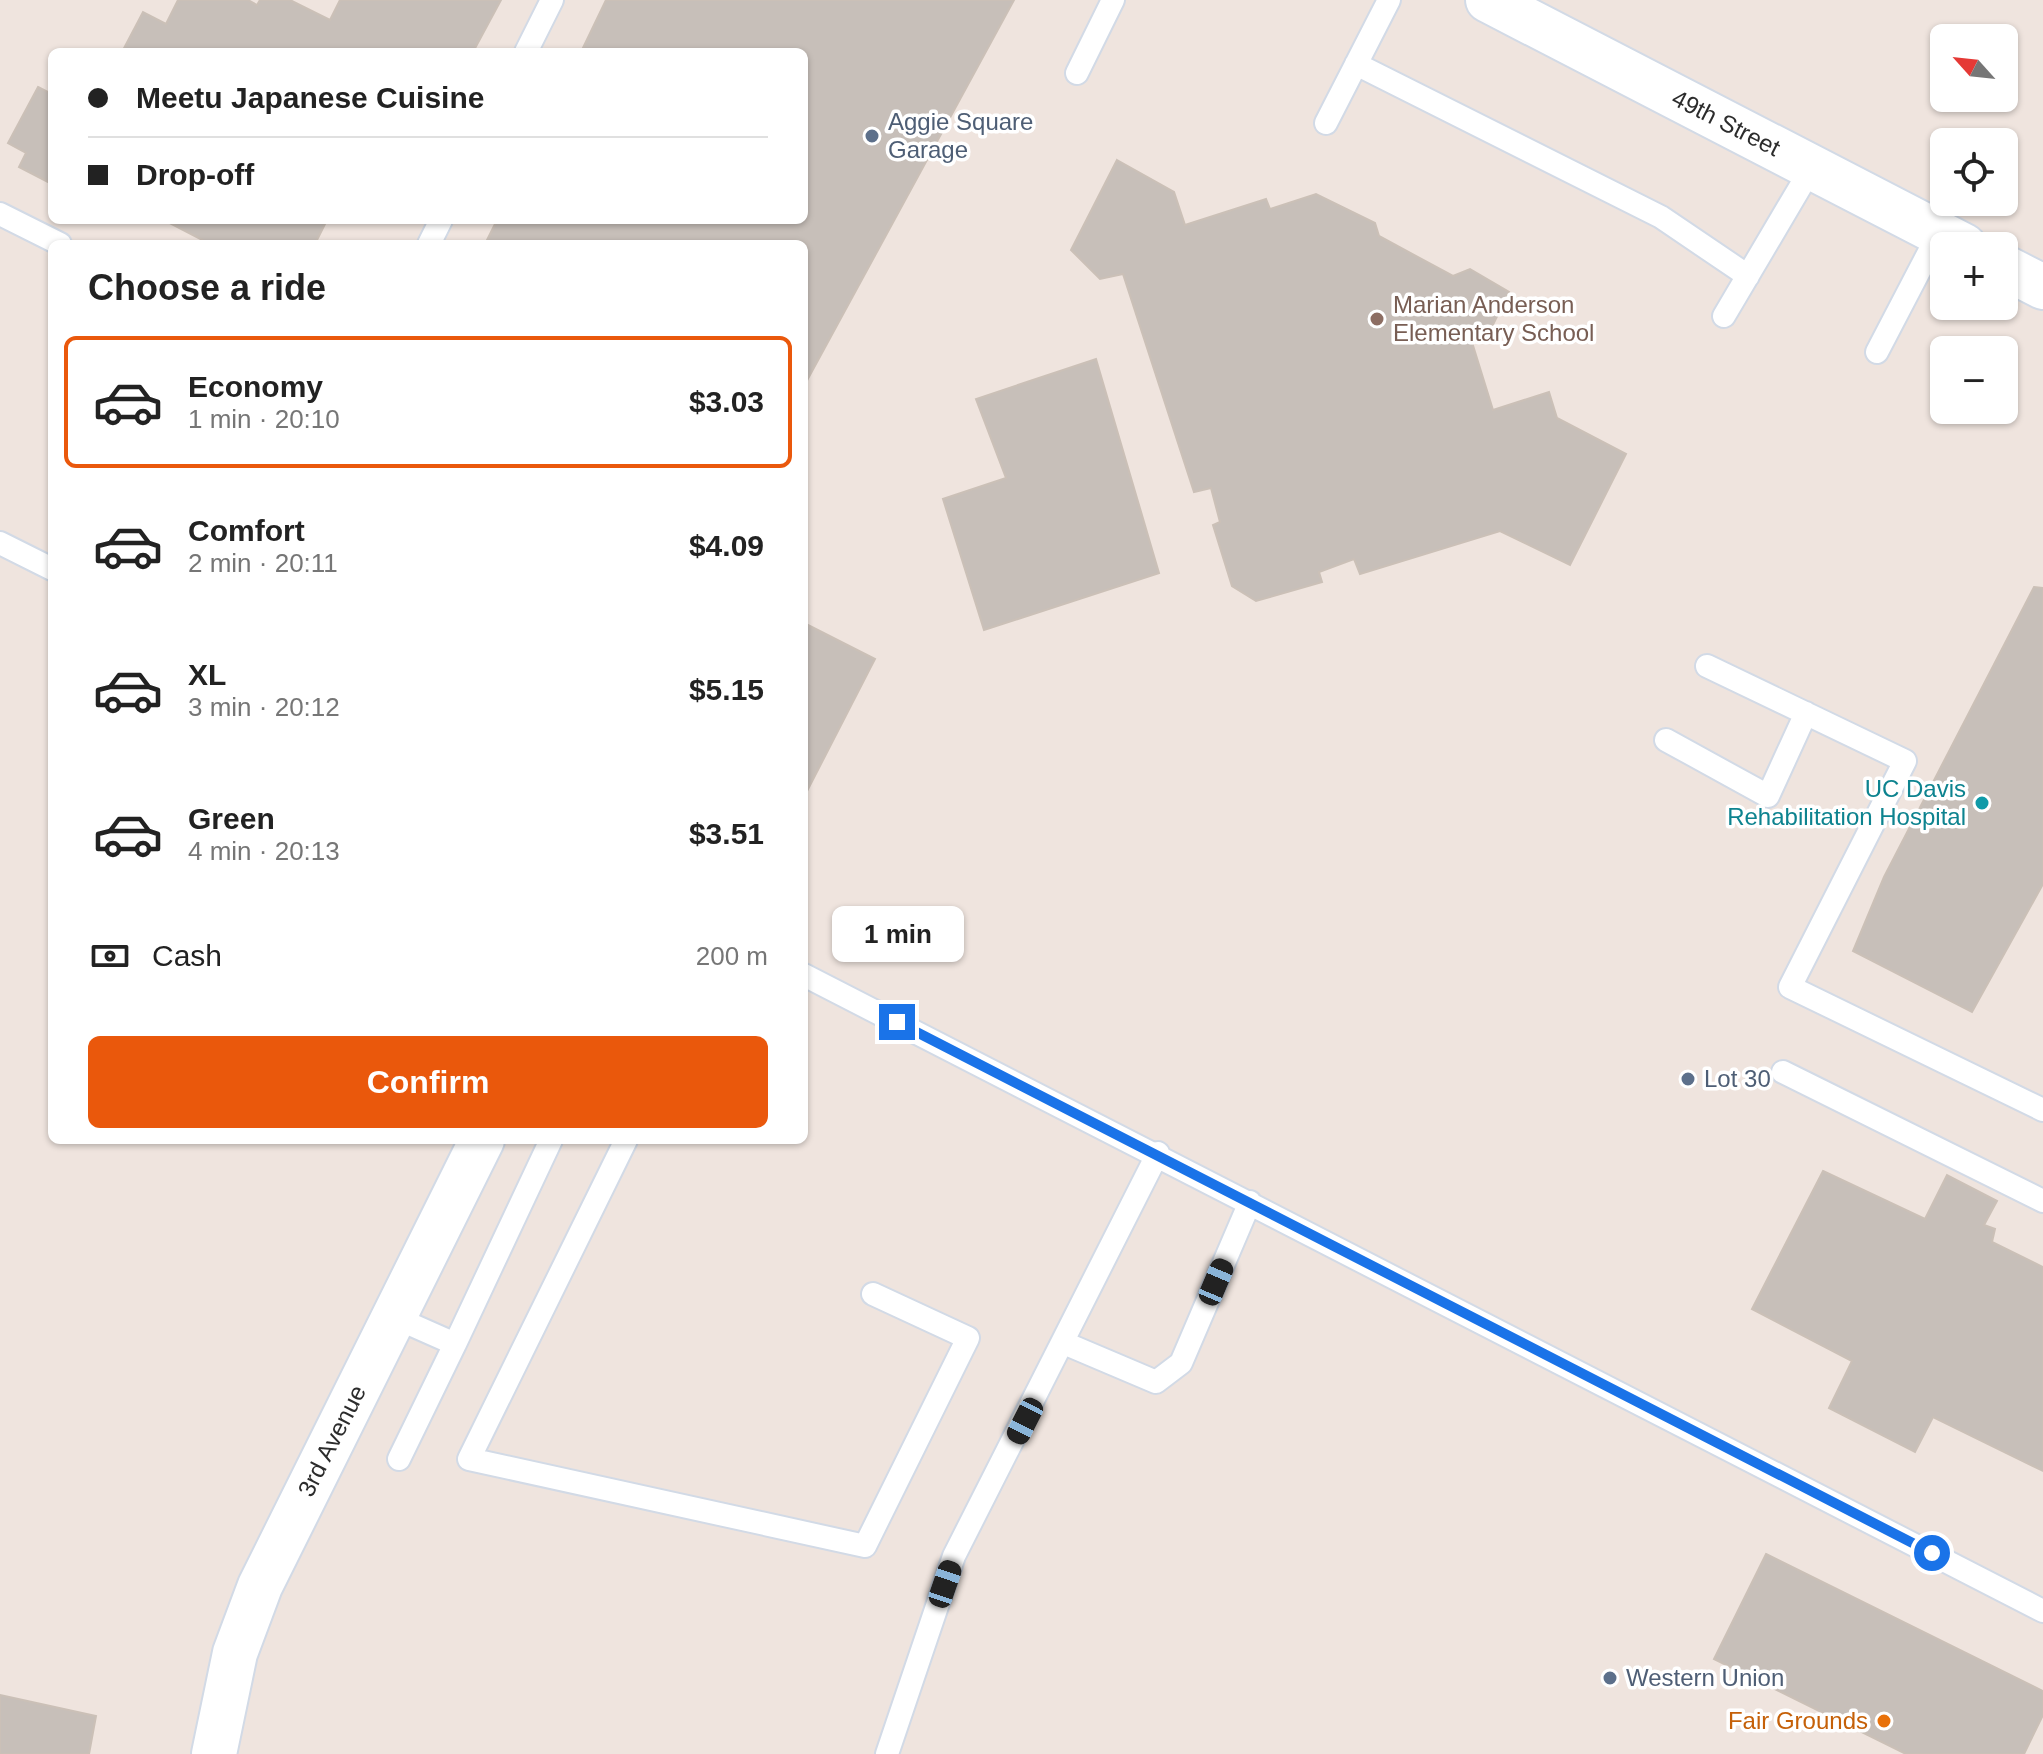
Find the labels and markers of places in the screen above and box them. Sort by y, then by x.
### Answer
place label: Aggie Square Garage [888,108,1033,163]
marker: Aggie Square Garage [863,127,881,145]
place label: Marian Anderson Elementary School [1393,291,1594,346]
marker: Marian Anderson Elementary School [1368,310,1386,328]
place label: UC Davis Rehabilitation Hospital [1727,775,1966,830]
marker: UC Davis Rehabilitation Hospital [1973,794,1991,812]
place label: Lot 30 [1704,1065,1771,1092]
marker: Lot 30 [1679,1070,1697,1088]
place label: Western Union [1626,1664,1784,1691]
marker: Western Union [1601,1669,1619,1687]
place label: Fair Grounds [1728,1707,1868,1734]
marker: Fair Grounds [1875,1712,1893,1730]

